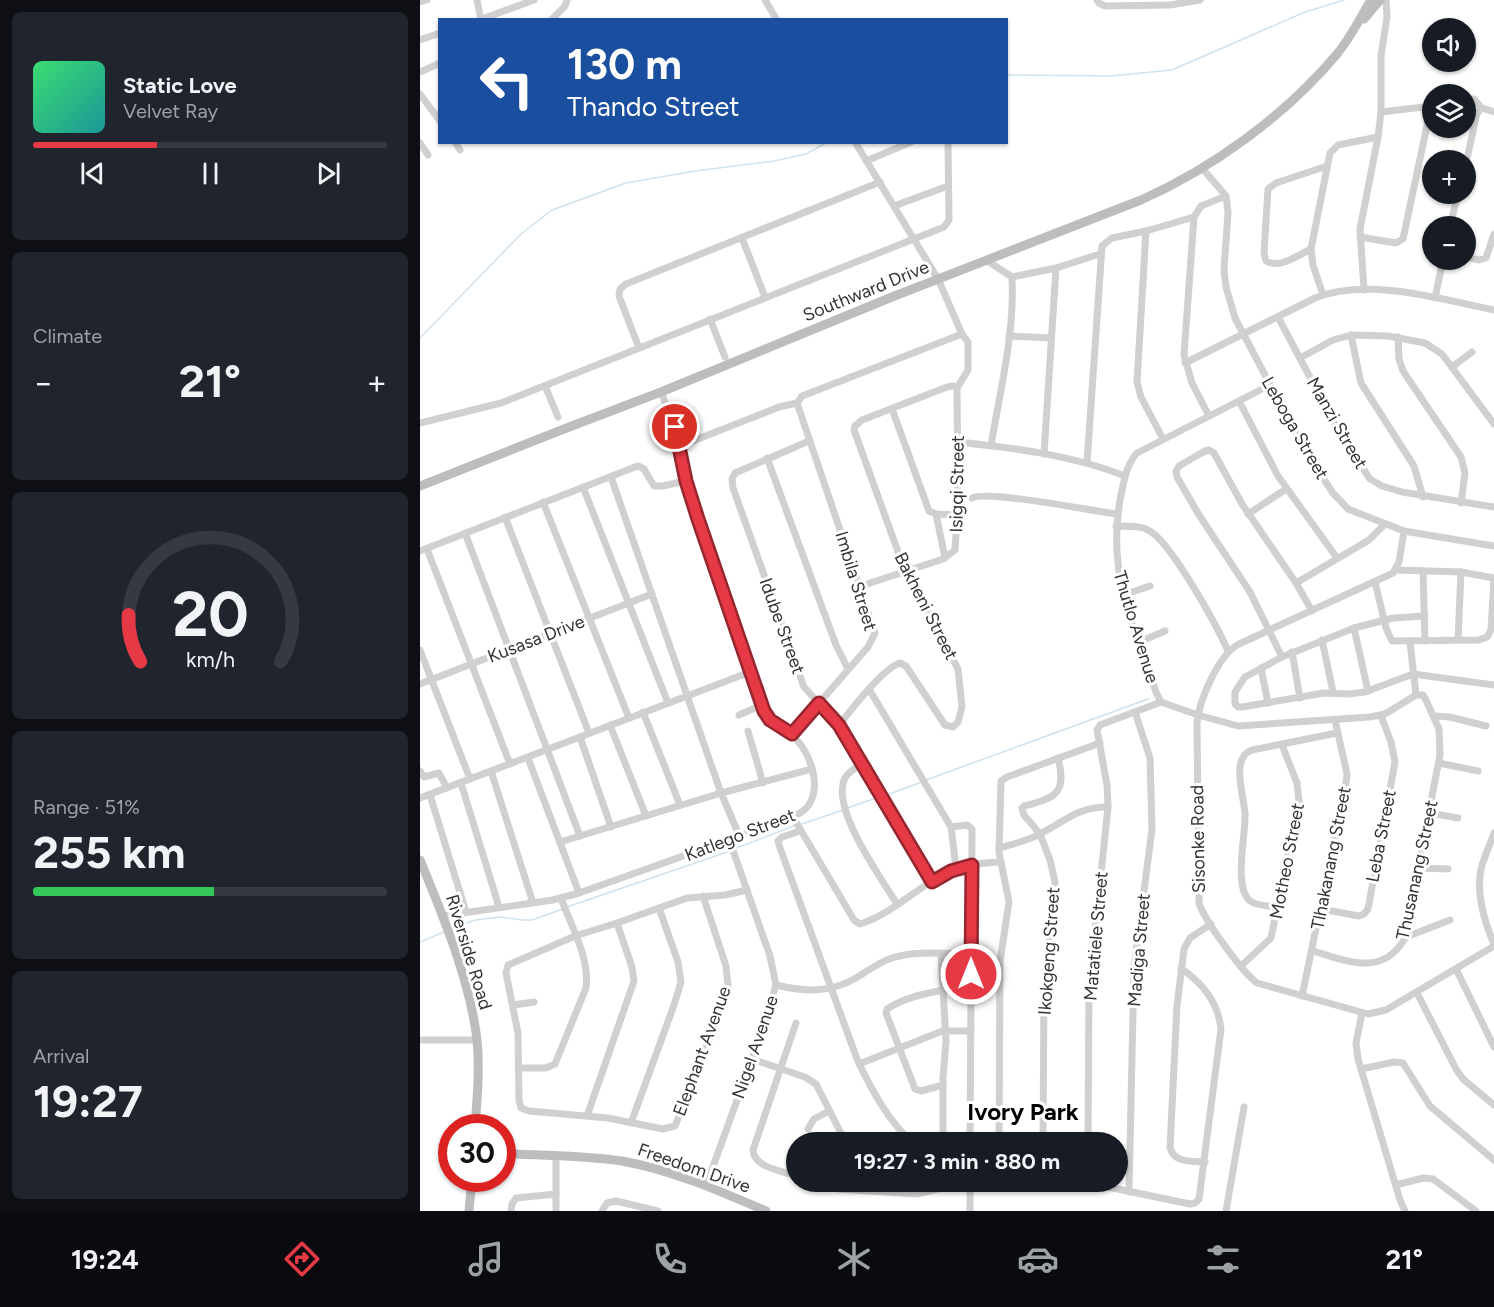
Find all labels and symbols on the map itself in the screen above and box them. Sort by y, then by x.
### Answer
street label: Southward Drive [800,256,932,326]
street label: Leboga Street [1257,373,1333,483]
street label: Manzi Street [1302,373,1372,473]
pin [649,401,700,452]
street label: Isigqi Street [945,435,969,533]
street label: Imbila Street [830,529,882,634]
street label: Bakheni Street [889,548,963,664]
street label: Thutlo Avenue [1108,568,1164,686]
street label: Idube Street [754,575,810,677]
street label: Kusasa Drive [484,610,588,668]
street label: Tlhakanang Street [1306,784,1356,932]
street label: Sisonke Road [1186,785,1210,893]
street label: Leba Street [1361,788,1401,884]
street label: Thusanang Street [1391,798,1443,942]
street label: Motheo Street [1265,801,1309,921]
street label: Katlego Street [682,804,798,866]
street label: Matatiele Street [1079,870,1113,1002]
street label: Ikokgeng Street [1034,886,1064,1016]
street label: Riverside Road [441,892,497,1012]
street label: Madiga Street [1123,892,1155,1008]
position arrow [939,942,1003,1006]
street label: Elephant Avenue [668,983,736,1119]
street label: Nigel Avenue [727,992,783,1102]
district label: Ivory Park [967,1097,1079,1126]
speed limit sign: 30 [438,1114,516,1192]
street label: Freedom Drive [635,1138,753,1198]

